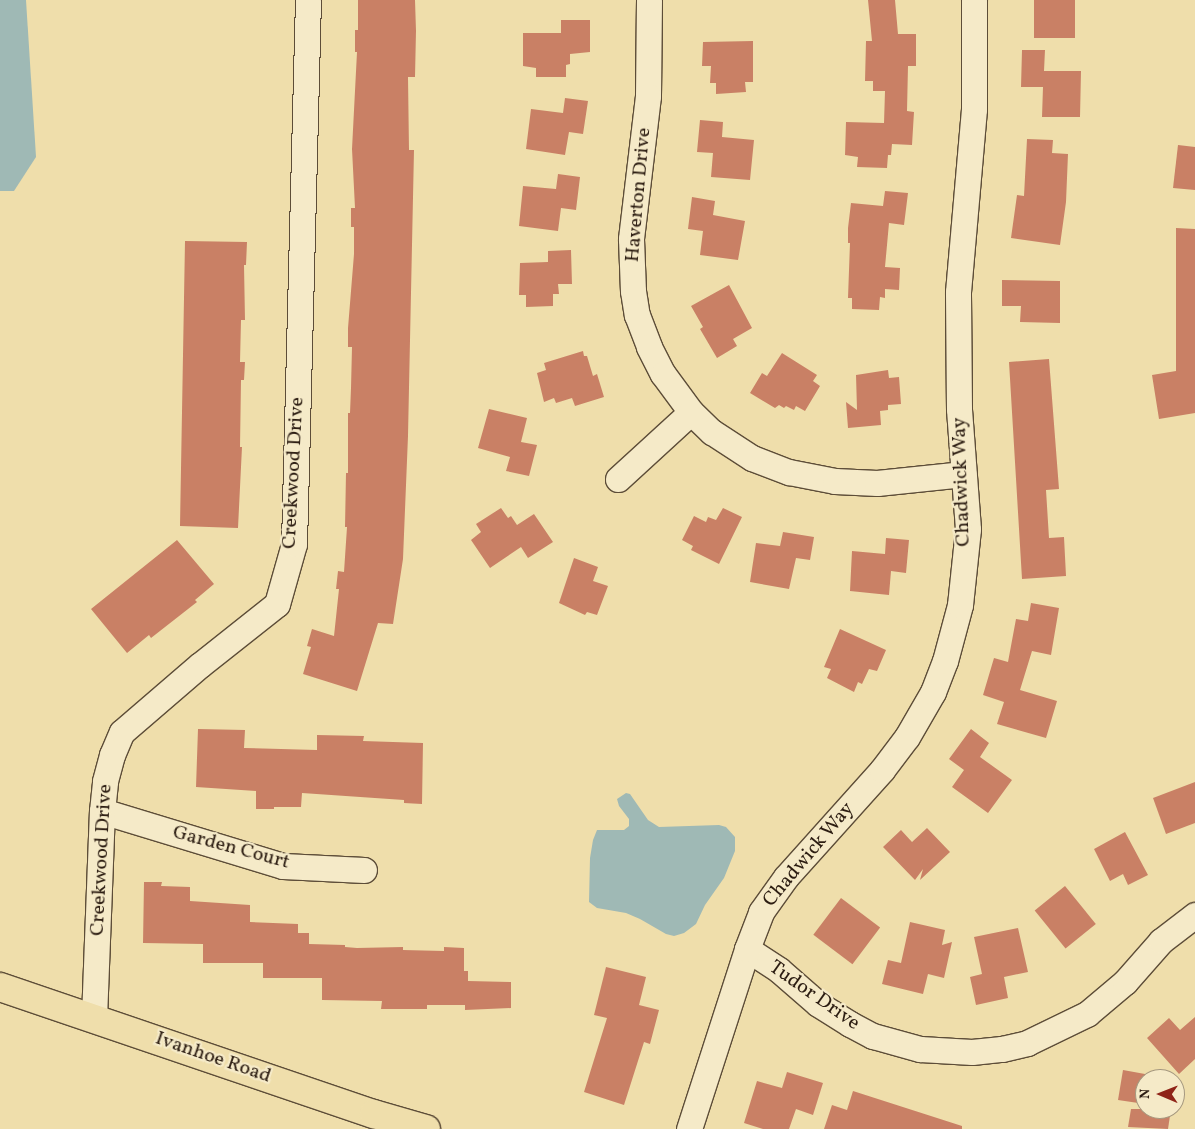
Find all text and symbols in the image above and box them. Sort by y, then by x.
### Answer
street label: Haverton Drive [621,127,657,263]
street label: Creekwood Drive [278,396,310,550]
street label: Chadwick Way [948,417,976,547]
street label: Creekwood Drive [86,783,118,937]
street label: Chadwick Way [758,798,860,912]
street label: Garden Court [170,821,292,875]
street label: Tudor Drive [764,956,864,1036]
street label: Ivanhoe Road [152,1027,274,1089]
north arrow [1135,1069,1185,1119]
text: N [1136,1089,1155,1099]

